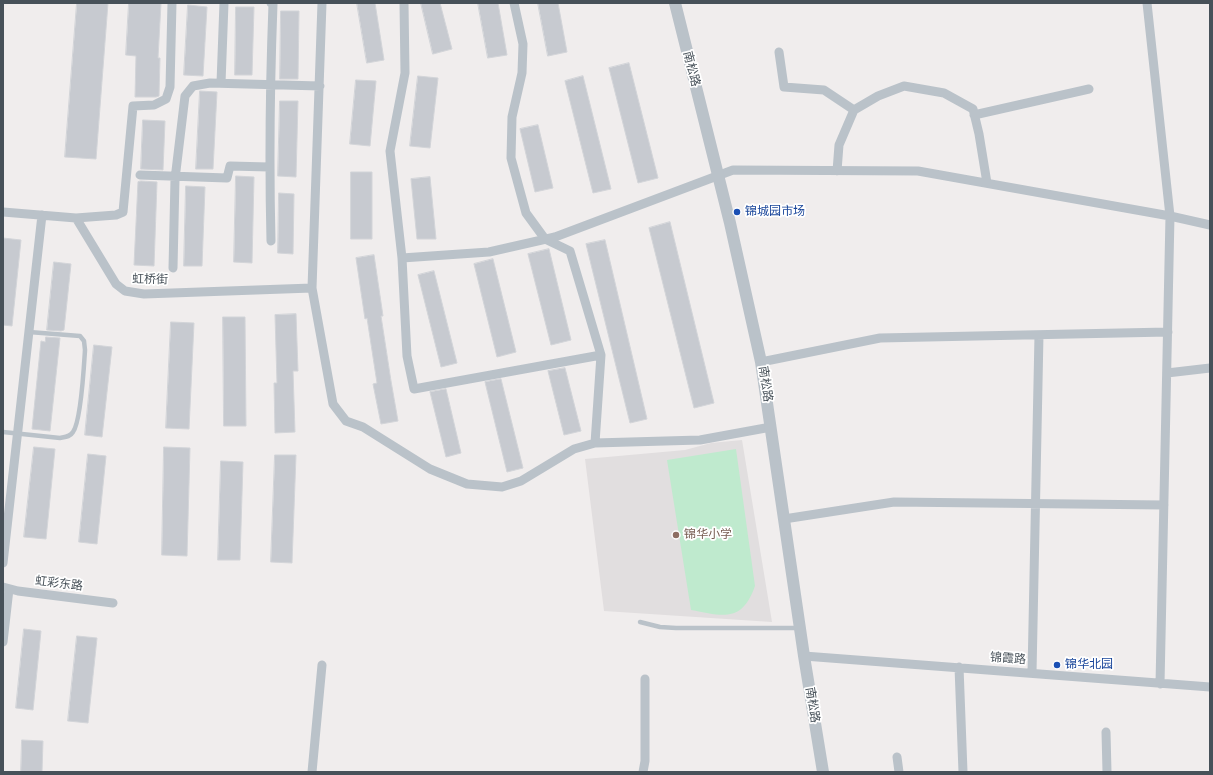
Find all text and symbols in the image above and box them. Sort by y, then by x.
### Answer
street label: 南松路 [680,50,702,88]
place label: 锦城园市场 [745,205,805,219]
marker: 锦城园市场 [732,207,742,217]
street label: 虹桥街 [132,272,168,288]
street label: 南松路 [755,365,775,403]
place label: 锦华小学 [684,528,732,542]
marker: 锦华小学 [671,530,681,540]
street label: 虹彩东路 [34,574,84,594]
street label: 锦霞路 [990,651,1026,667]
place label: 锦华北园 [1065,658,1113,672]
marker: 锦华北园 [1052,660,1062,670]
street label: 南松路 [802,686,822,724]

